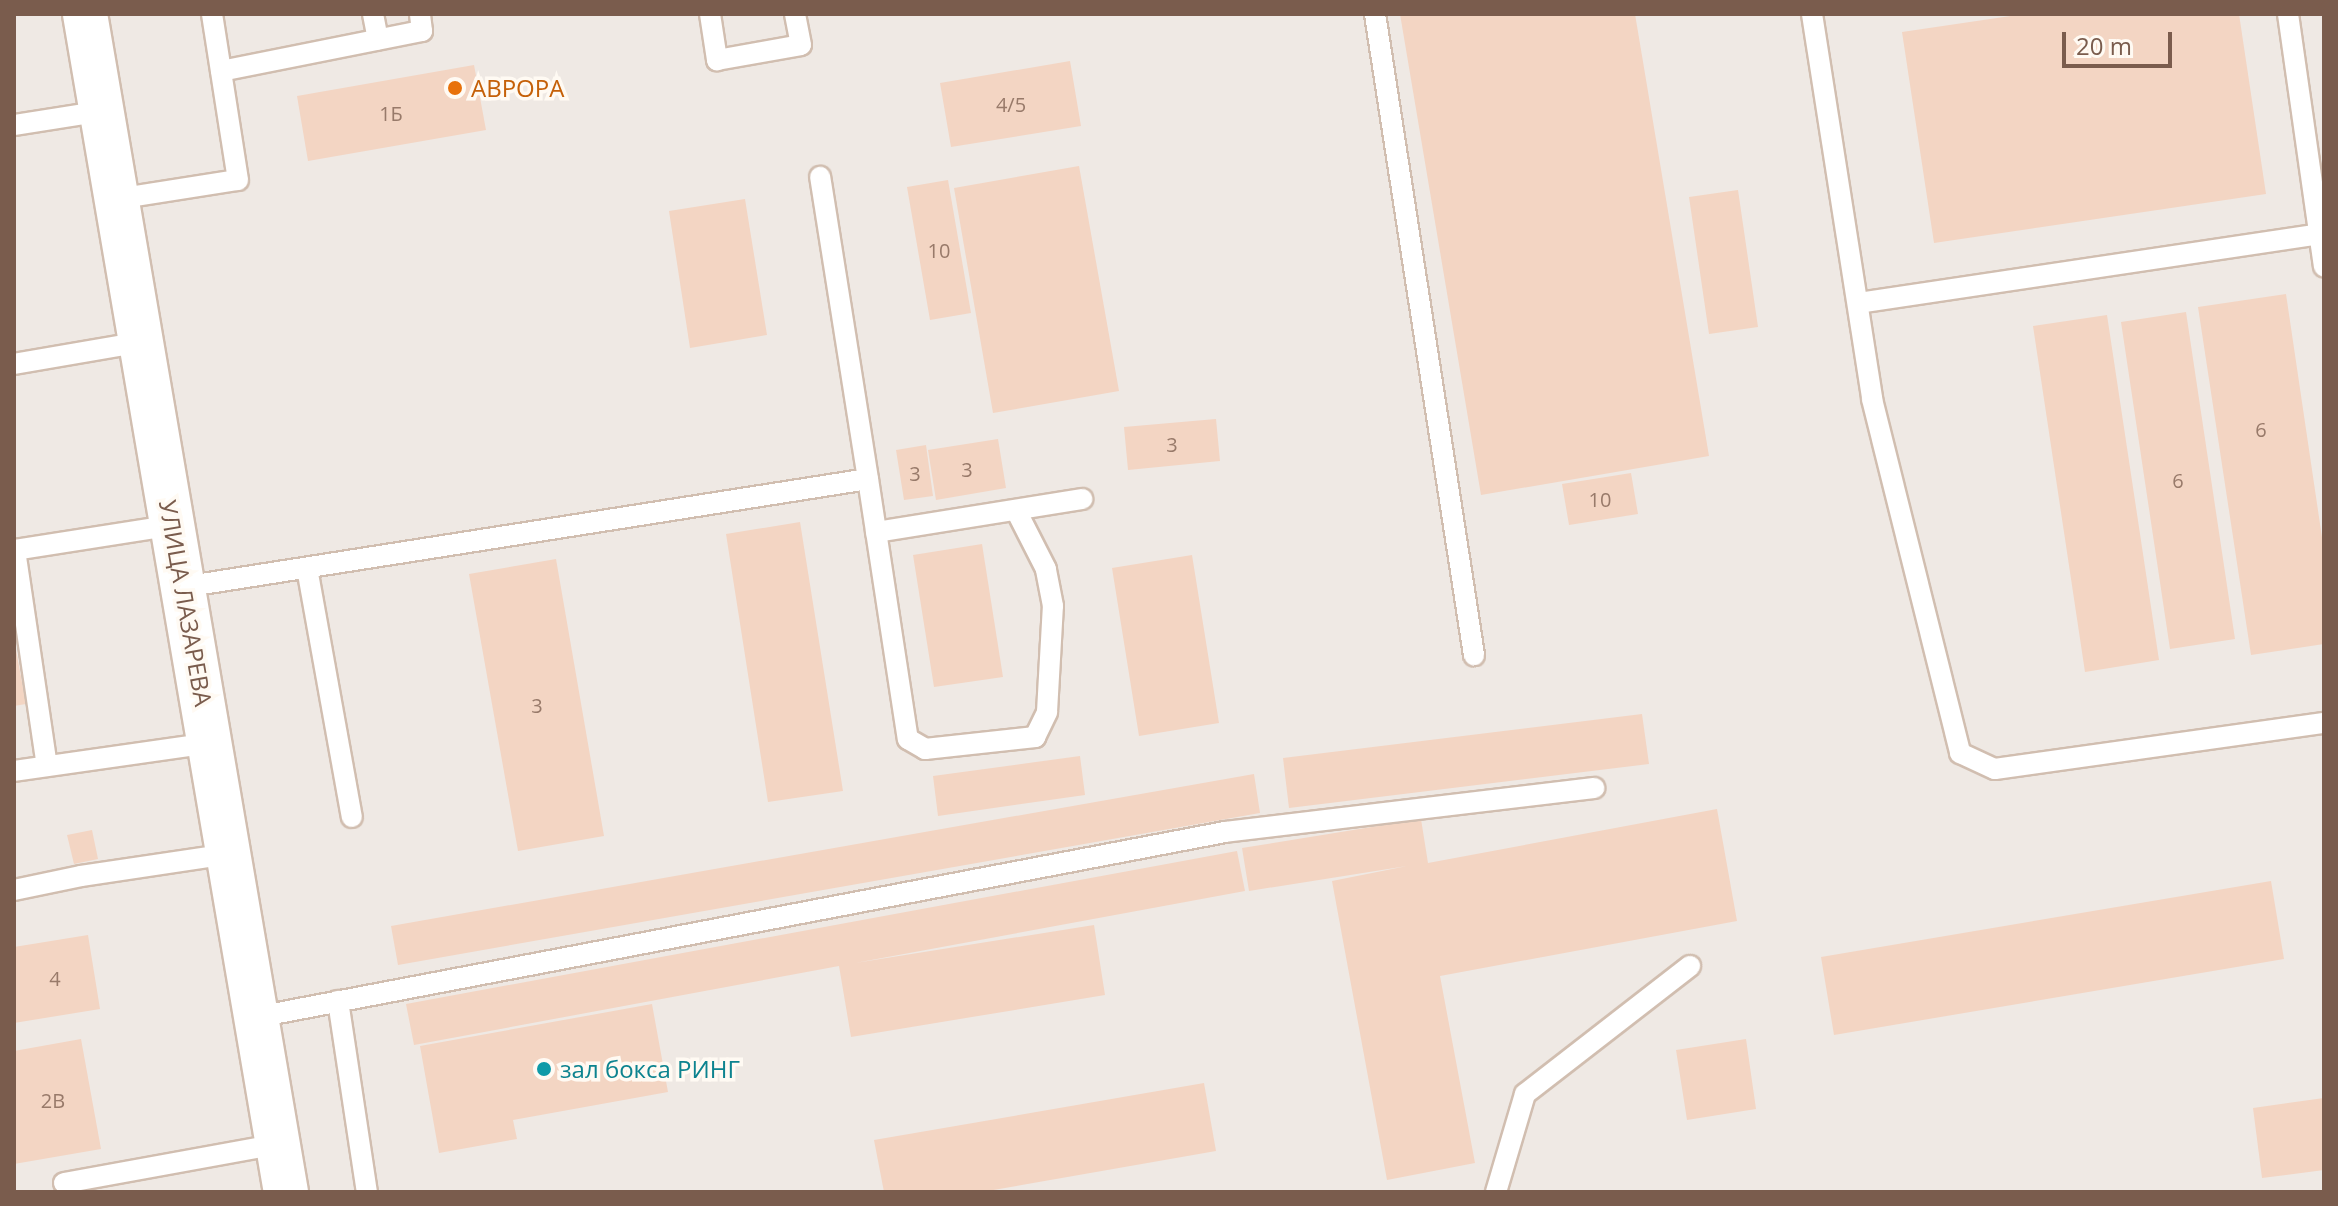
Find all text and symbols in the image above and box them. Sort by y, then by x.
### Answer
scale bar [2066,16,2176,66]
text: 20 m [2076,29,2132,62]
place label: АВРОРА [471,74,564,102]
marker: АВРОРА [446,79,464,97]
house number: 4/5 [996,92,1026,116]
house number: 1Б [379,101,403,125]
house number: 10 [928,238,950,262]
house number: 6 [2255,417,2267,441]
house number: 3 [1166,432,1178,456]
house number: 3 [961,457,973,481]
house number: 3 [909,461,921,485]
house number: 6 [2172,468,2184,492]
house number: 10 [1589,487,1611,511]
street label: УЛИЦА ЛАЗАРЕВА [154,498,218,708]
house number: 3 [531,693,543,717]
house number: 4 [49,966,61,990]
place label: зал бокса РИНГ [560,1055,740,1083]
marker: зал бокса РИНГ [535,1060,553,1078]
house number: 2В [41,1088,65,1112]

